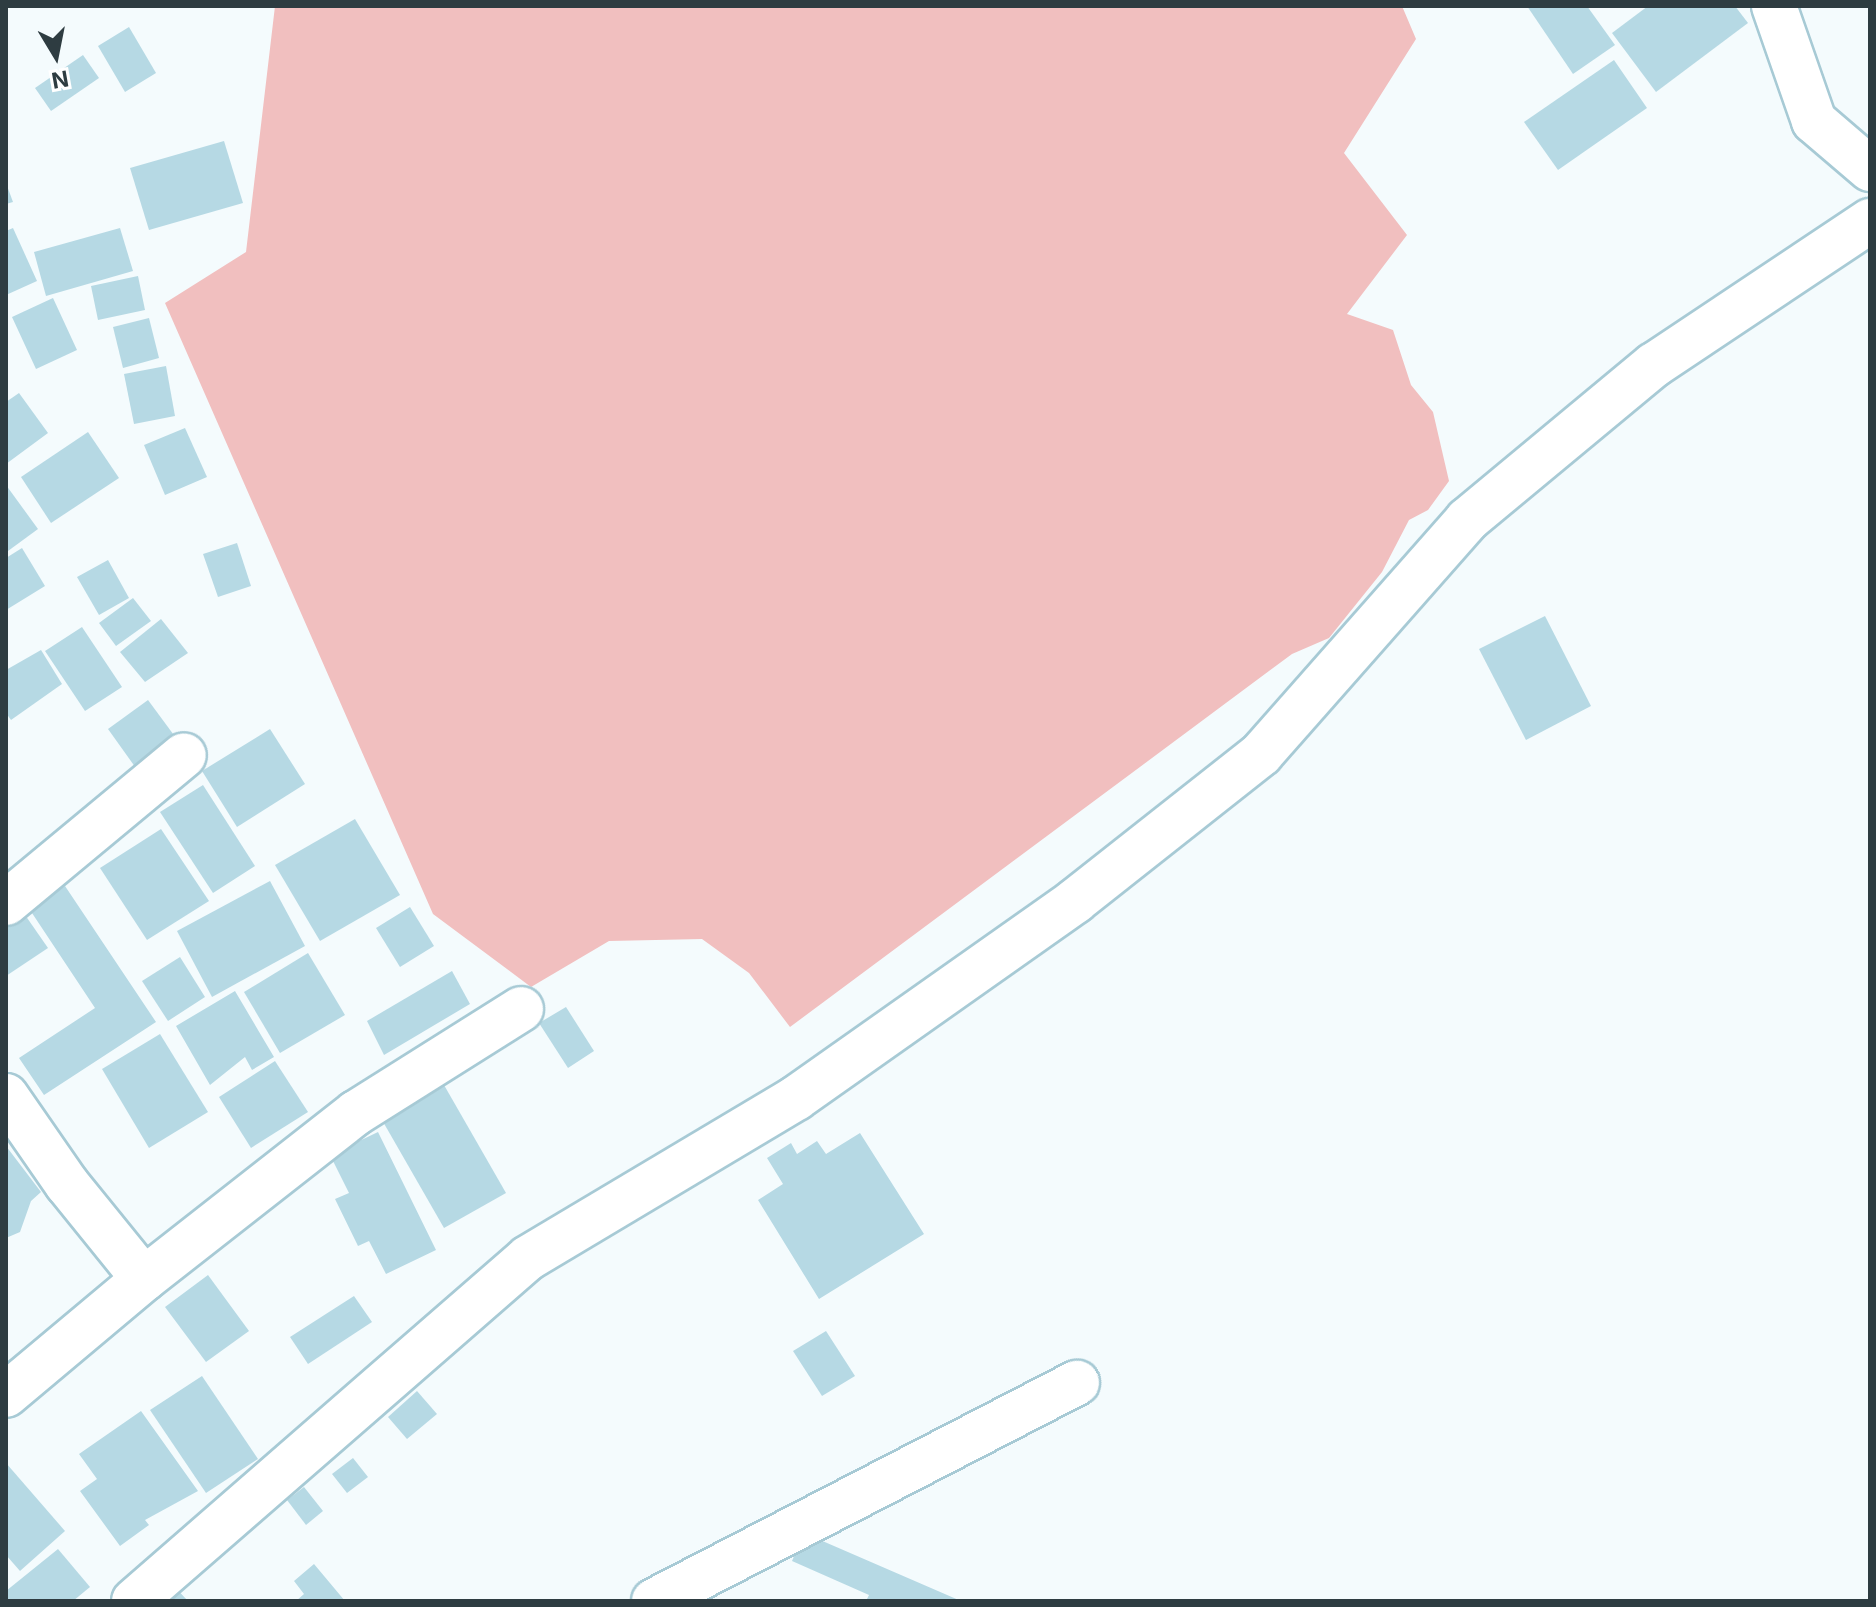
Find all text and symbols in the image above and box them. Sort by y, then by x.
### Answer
north arrow [16,16,96,96]
text: N [50,65,71,94]

